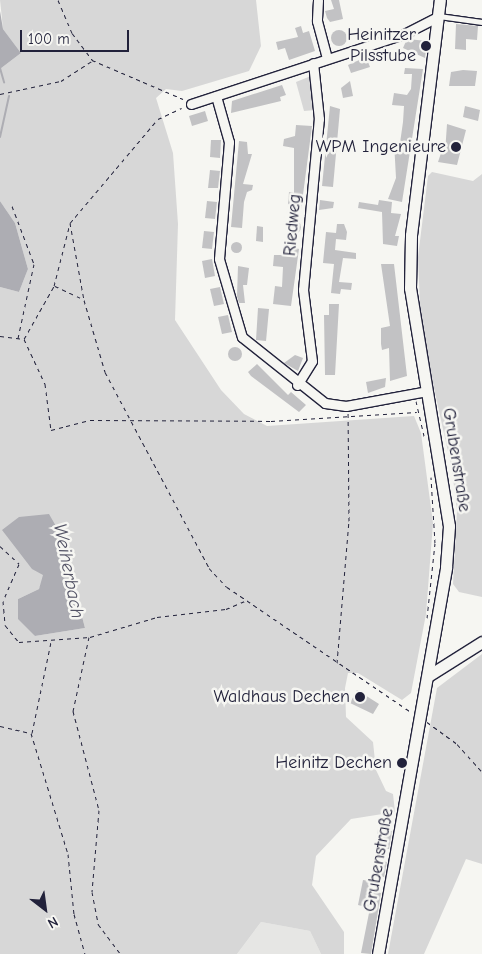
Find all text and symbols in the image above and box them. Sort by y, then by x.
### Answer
scale bar [22,20,131,52]
place label: Heinitzer Pilsstube [347,25,416,68]
text: 100 m [28,30,70,48]
marker: Heinitzer Pilsstube [420,40,432,52]
place label: WPM Ingenieure [316,136,446,158]
marker: WPM Ingenieure [450,141,462,153]
street label: Riedweg [280,193,306,257]
street label: Grubenstraße [437,406,475,514]
water label: Weiherbach [48,522,88,620]
place label: Waldhaus Dechen [214,686,350,708]
marker: Waldhaus Dechen [354,691,366,703]
place label: Heinitz Dechen [275,752,392,774]
marker: Heinitz Dechen [396,757,408,769]
street label: Grubenstraße [359,806,399,914]
north arrow [20,884,70,934]
text: N [45,913,61,932]

